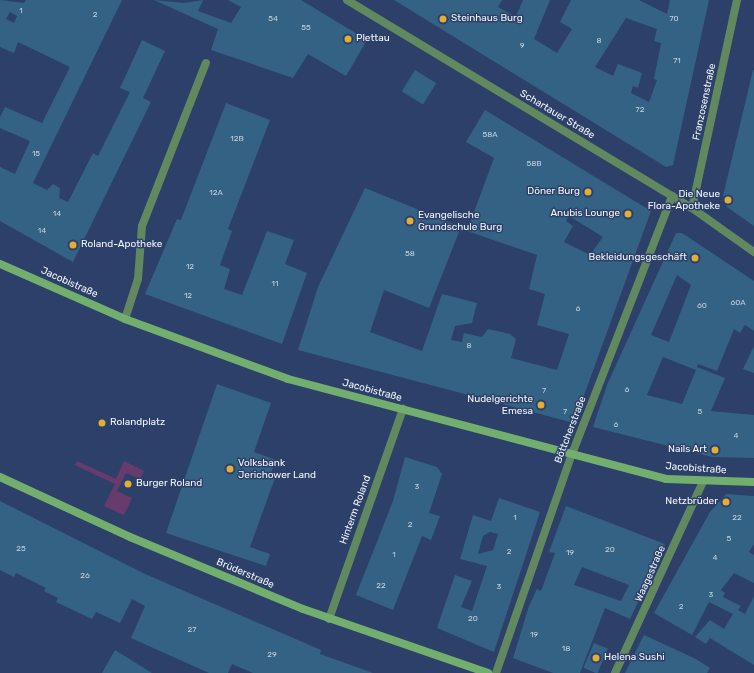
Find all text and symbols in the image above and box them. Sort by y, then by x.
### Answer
house number: 1 [19,6,23,16]
house number: 2 [93,10,97,20]
place label: Steinhaus Burg [451,13,523,25]
house number: 54 [268,14,278,24]
marker: Steinhaus Burg [438,14,448,24]
house number: 70 [669,14,679,24]
house number: 55 [301,23,311,33]
place label: Plettau [356,33,390,45]
marker: Plettau [343,34,353,44]
house number: 8 [596,36,602,46]
house number: 9 [520,41,524,51]
house number: 71 [673,56,681,66]
street label: Franzosenstraße [691,62,719,142]
street label: Schartauer Straße [517,88,597,142]
house number: 72 [636,105,644,115]
house number: 58A [482,130,498,140]
house number: 12B [230,134,244,144]
house number: 15 [32,149,40,159]
house number: 58B [526,159,542,169]
place label: Döner Burg [527,186,580,198]
marker: Döner Burg [583,187,593,197]
house number: 12A [209,188,223,198]
place label: Die Neue Flora-Apotheke [648,188,720,212]
marker: Die Neue Flora-Apotheke [723,195,733,205]
place label: Anubis Lounge [550,208,620,220]
house number: 14 [53,209,61,219]
place label: Evangelische Grundschule Burg [418,209,502,232]
marker: Anubis Lounge [623,209,633,219]
marker: Evangelische Grundschule Burg [405,216,415,226]
house number: 14 [38,226,46,236]
place label: Roland-Apotheke [81,239,162,251]
marker: Roland-Apotheke [68,240,78,250]
house number: 58 [405,249,415,259]
place label: Bekleidungsgeschäft [588,252,687,264]
marker: Bekleidungsgeschäft [690,253,700,263]
house number: 12 [186,262,194,272]
street label: Jacobistraße [39,265,99,301]
house number: 11 [272,279,278,289]
house number: 12 [184,291,192,301]
house number: 60A [730,298,746,308]
house number: 60 [697,301,707,311]
house number: 6 [576,304,580,314]
house number: 8 [466,341,472,351]
street label: Jacobistraße [341,377,403,405]
house number: 6 [625,385,629,395]
house number: 7 [542,386,546,396]
place label: Nudelgerichte Emesa [467,393,533,416]
street label: Böttcherstraße [553,395,589,465]
marker: Nudelgerichte Emesa [536,400,546,410]
house number: 7 [563,407,567,417]
house number: 5 [698,407,702,417]
place label: Rolandplatz [110,417,165,429]
marker: Rolandplatz [97,418,107,428]
house number: 6 [614,420,618,430]
house number: 4 [734,431,738,441]
place label: Nails Art [668,444,707,456]
marker: Nails Art [710,445,720,455]
place label: Volksbank Jerichower Land [238,457,316,480]
street label: Jacobistraße [665,461,727,477]
marker: Volksbank Jerichower Land [225,464,235,474]
street label: Hinterm Roland [338,474,374,546]
place label: Burger Roland [136,478,202,490]
marker: Burger Roland [123,479,133,489]
house number: 3 [415,482,419,492]
place label: Netzbrüder [665,496,718,508]
marker: Netzbrüder [721,497,731,507]
house number: 1 [513,513,517,523]
house number: 22 [732,513,742,523]
house number: 2 [408,520,412,530]
house number: 5 [727,534,731,544]
house number: 25 [16,544,26,554]
street label: Waagestraße [633,544,669,604]
house number: 20 [605,545,615,555]
house number: 2 [507,547,511,557]
house number: 19 [566,548,574,558]
house number: 1 [392,550,396,560]
house number: 4 [713,553,717,563]
street label: Brüderstraße [214,556,276,592]
house number: 26 [80,571,90,581]
house number: 22 [376,581,386,591]
house number: 3 [497,582,501,592]
house number: 3 [709,590,713,600]
house number: 2 [679,602,683,612]
house number: 20 [468,614,478,624]
house number: 27 [188,625,196,635]
house number: 19 [530,630,538,640]
house number: 18 [562,644,570,654]
house number: 29 [267,650,277,660]
place label: Helena Sushi [604,652,665,664]
marker: Helena Sushi [591,653,601,663]

